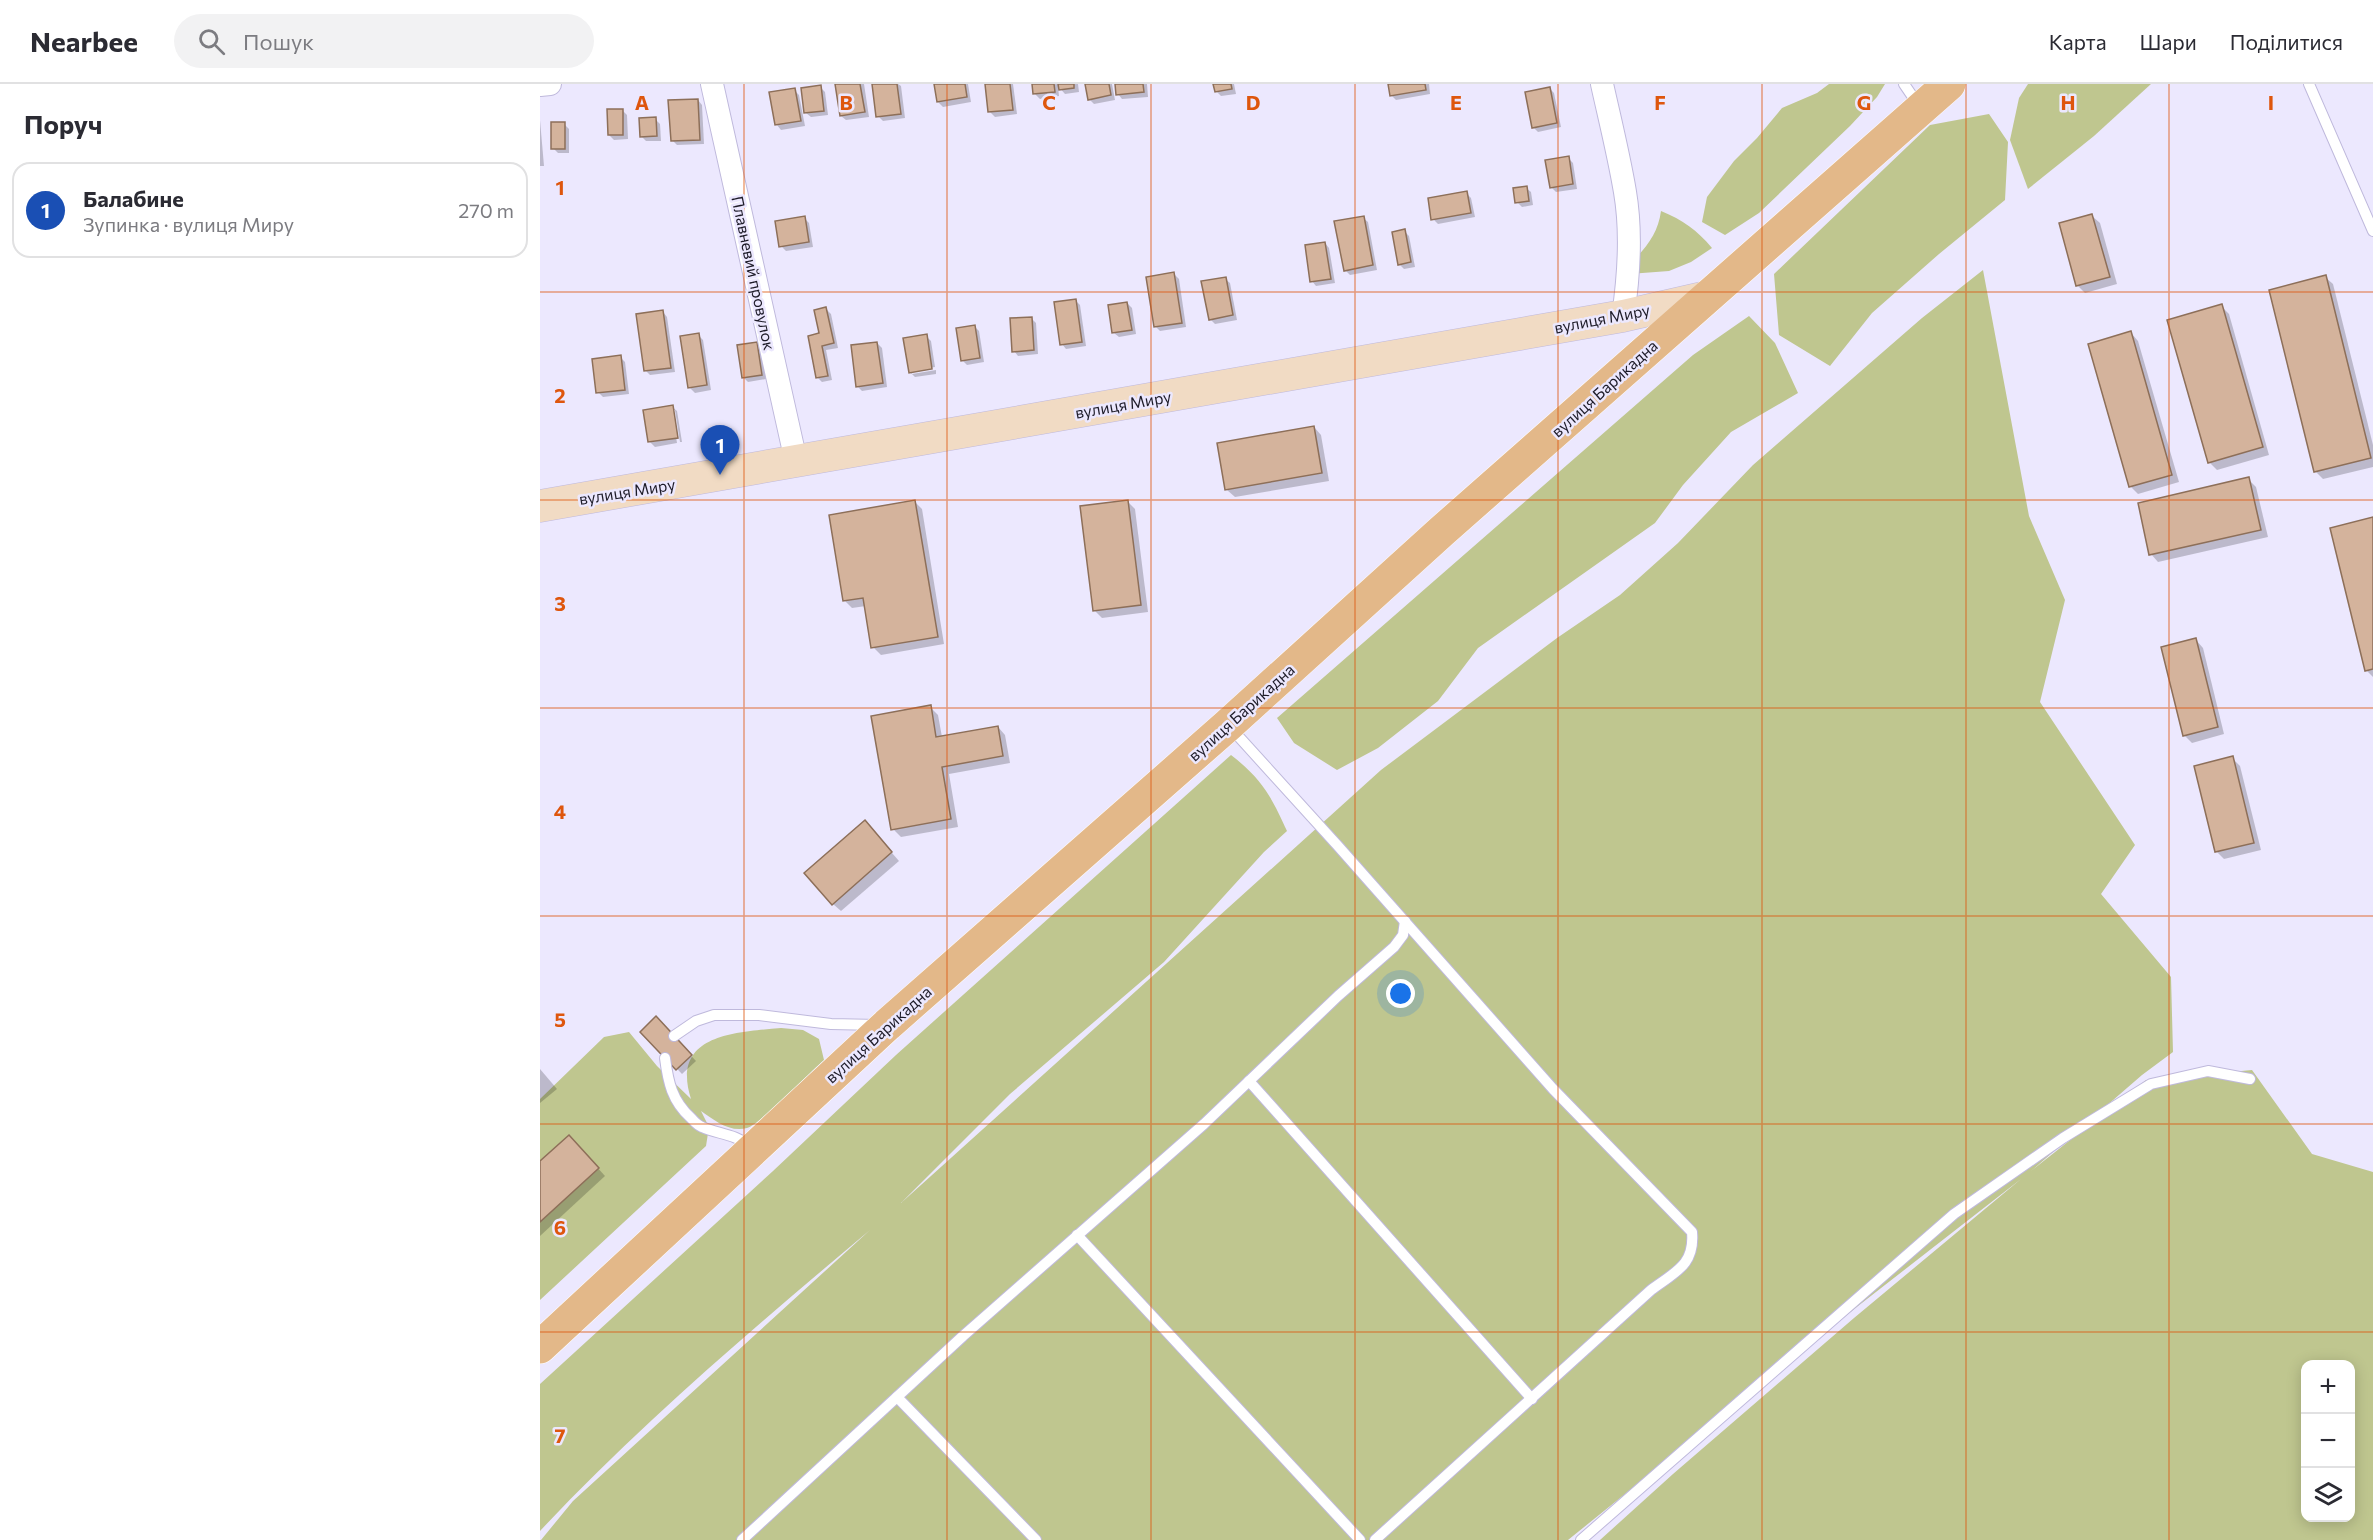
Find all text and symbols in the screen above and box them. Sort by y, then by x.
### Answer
search box [174,14,594,68]
text: Nearbee [30,24,138,58]
icon: search [195,25,228,58]
text: Пошук [243,28,314,55]
text: Карта [2049,29,2107,54]
text: Шари [2140,29,2197,54]
text: Поділитися [2230,29,2343,54]
text: A [635,90,649,114]
text: B [839,90,853,114]
text: C [1042,90,1056,114]
text: D [1246,90,1260,114]
text: E [1450,90,1462,114]
text: F [1654,90,1666,114]
text: G [1857,90,1871,114]
text: H [2061,90,2076,114]
text: I [2268,90,2274,114]
text: Поруч [24,108,102,139]
text: 1 [555,175,565,199]
text: Балабине [83,185,184,212]
street label: Плавневий провулок [728,194,780,352]
text: 1 [41,198,50,222]
text: 270 m [458,198,514,222]
text: Зупинка · вулиця Миру [83,212,294,236]
street label: вулиця Миру [1552,299,1652,337]
street label: вулиця Барикадна [1547,335,1661,441]
text: 2 [554,383,566,407]
street label: вулиця Миру [1073,386,1173,422]
pin: 1 [700,426,740,475]
street label: вулиця Миру [577,474,677,508]
text: 3 [554,591,566,615]
street label: вулиця Барикадна [1184,659,1298,765]
text: 4 [554,799,566,823]
your location [1386,979,1415,1008]
street label: вулиця Барикадна [821,981,935,1087]
text: 5 [554,1007,566,1031]
text: 6 [554,1215,566,1239]
map controls [2301,1360,2355,1522]
button: + [2301,1360,2355,1414]
button: − [2301,1414,2355,1468]
text: 7 [555,1423,566,1447]
button: layers [2301,1468,2355,1522]

